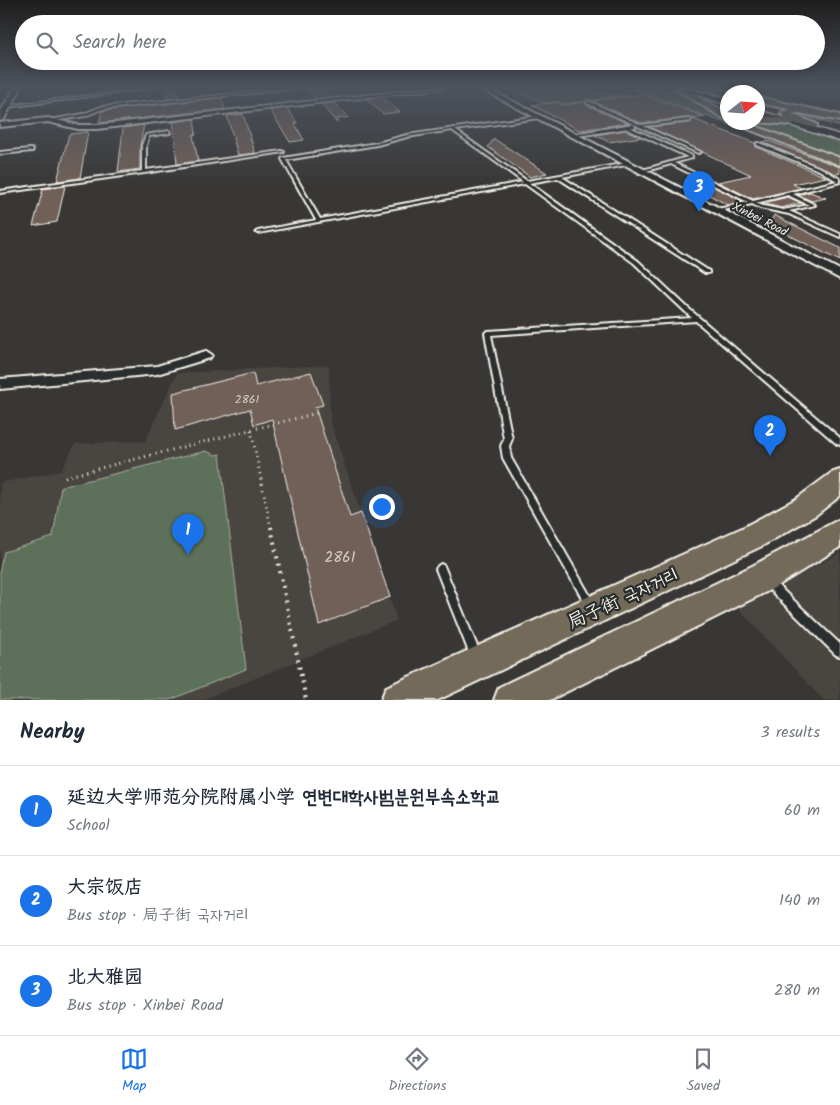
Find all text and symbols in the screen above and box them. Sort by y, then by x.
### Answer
search box [15,15,825,70]
text: Search here [73,28,167,58]
icon: search [33,29,61,57]
north arrow [720,85,765,130]
pin: 3 [683,171,715,212]
street label: Xinbei Road [729,197,792,242]
house number: 2861 [235,390,260,409]
pin: 2 [754,415,786,456]
your location [369,494,395,520]
pin: 1 [172,514,204,555]
house number: 2861 [325,546,356,570]
street label: 局子街 국자거리 [564,561,684,638]
text: Nearby [20,716,85,749]
text: 3 results [761,720,820,745]
text: 延边大学师范分院附属小学 연변대학사범분원부속소학교 [67,783,501,813]
text: 1 [34,798,38,823]
text: 60 m [784,798,820,823]
text: School [67,813,110,838]
text: 大宗饭店 [67,873,143,903]
text: 2 [31,888,41,913]
text: 140 m [779,888,820,913]
text: Bus stop · 局子街 국자거리 [67,903,249,928]
text: 北大雅园 [67,963,143,993]
text: 3 [32,978,40,1003]
text: 280 m [774,978,820,1003]
text: Bus stop · Xinbei Road [67,993,223,1018]
tab: Map [120,1045,148,1097]
tab: Directions [388,1045,446,1097]
tab: Saved [687,1045,720,1097]

